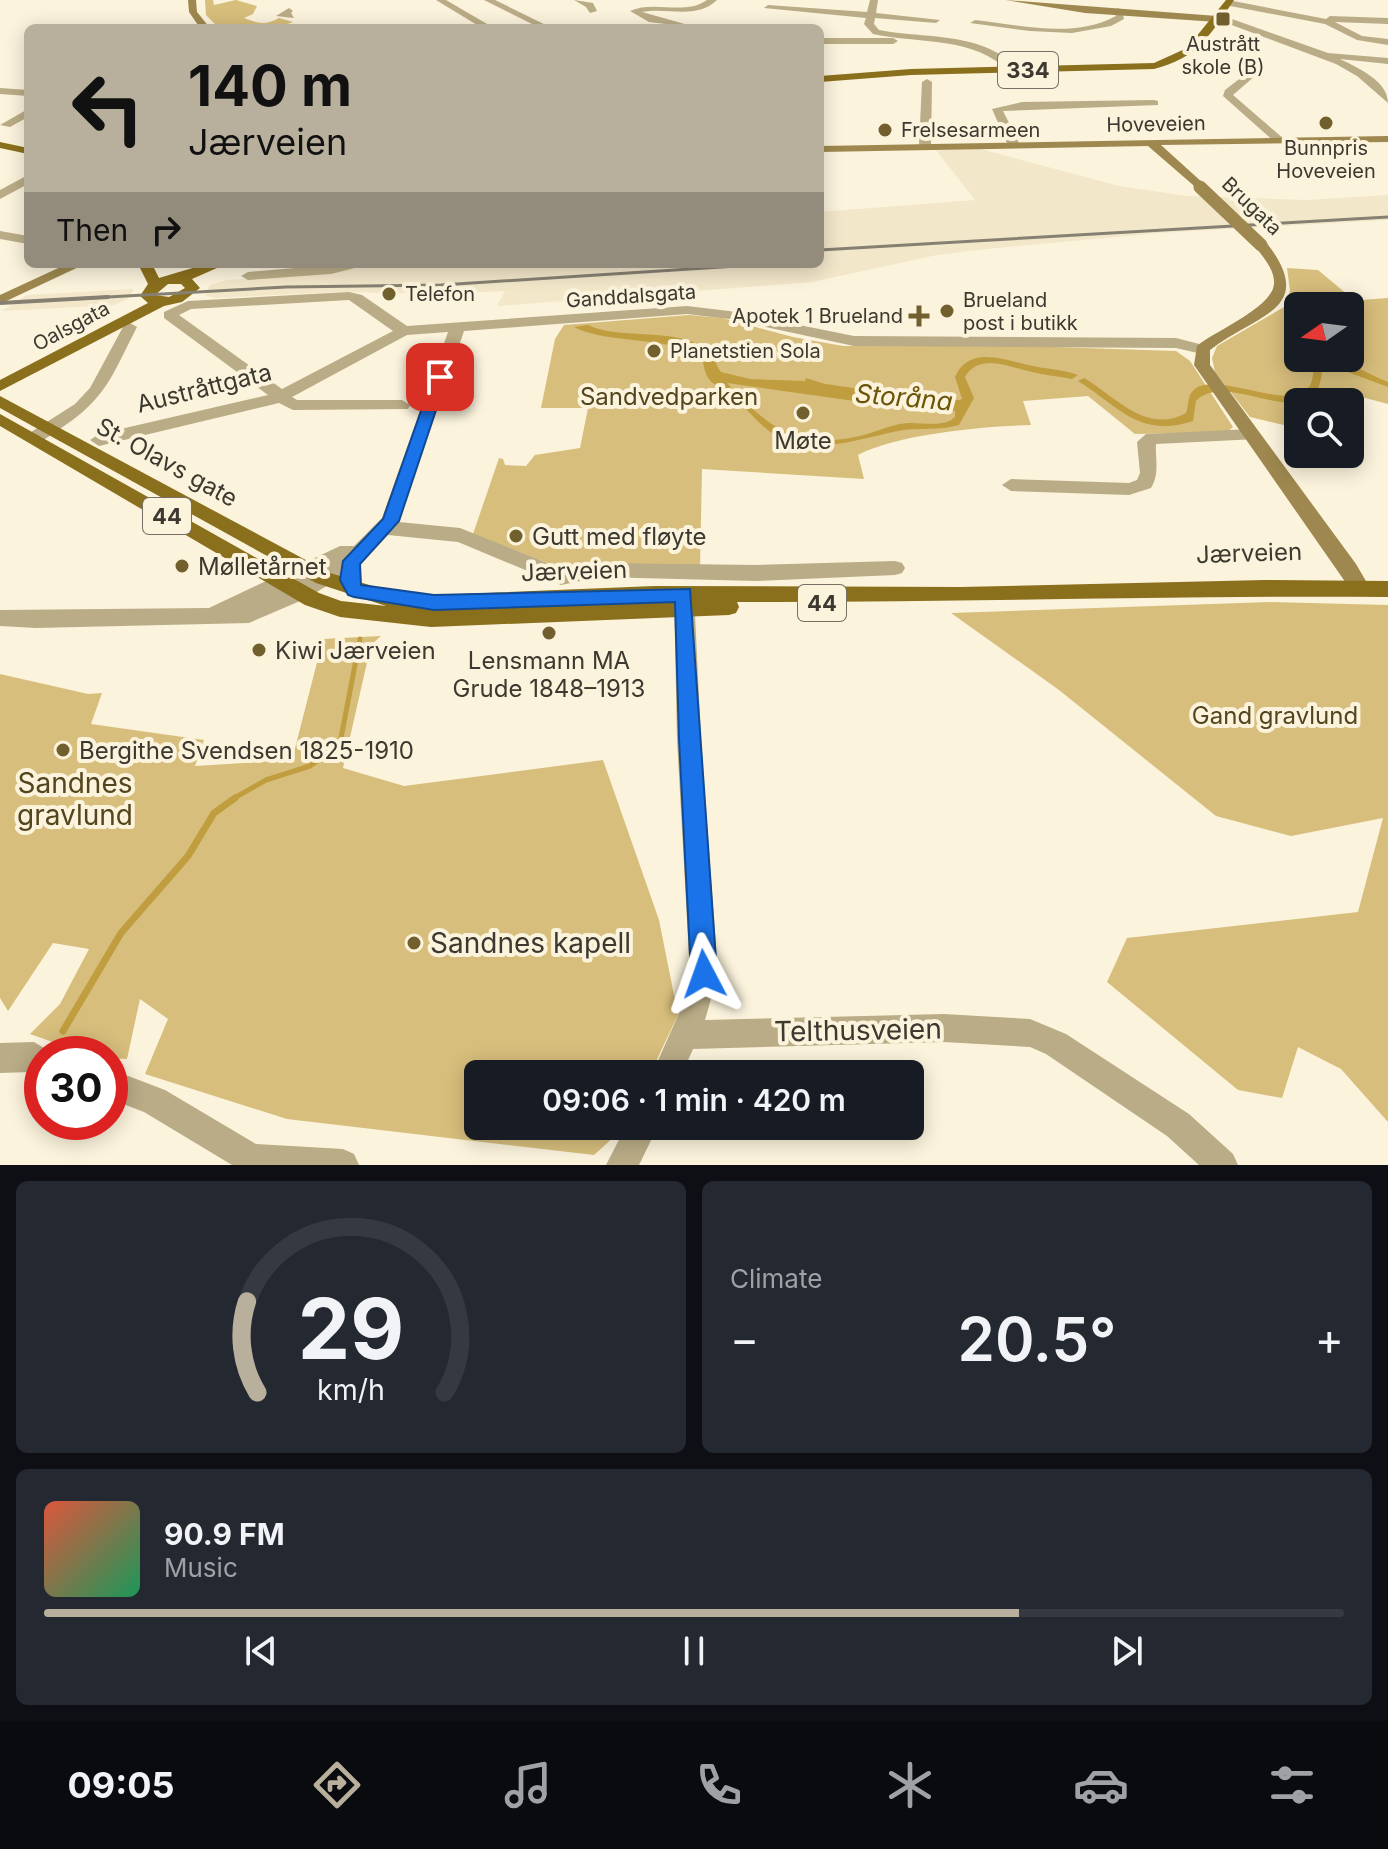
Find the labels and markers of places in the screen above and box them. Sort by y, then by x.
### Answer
marker: Austrått skole (B) [1214,10,1232,28]
place label: Austrått skole (B) [1182,32,1264,79]
marker: Bunnpris Hoveveien [1317,114,1335,132]
place label: Frelsesarmeen [901,118,1040,142]
marker: Frelsesarmeen [876,121,894,139]
place label: Bunnpris Hoveveien [1276,136,1376,183]
place label: Telefon [405,282,475,306]
marker: Telefon [380,285,398,303]
place label: Brueland post i butikk [963,288,1078,335]
marker: Brueland post i butikk [938,302,956,320]
place label: Apotek 1 Brueland [732,304,903,328]
marker: Apotek 1 Brueland [910,307,928,325]
place label: Planetstien Sola [670,339,821,363]
marker: Planetstien Sola [645,342,663,360]
pin [406,343,474,411]
marker: Møte [794,404,812,422]
place label: Møte [774,426,832,455]
place label: Gutt med fløyte [532,522,707,551]
marker: Gutt med fløyte [507,527,525,545]
place label: Mølletårnet [198,552,327,581]
marker: Mølletårnet [173,557,191,575]
marker: Lensmann MA Grude 1848–1913 [540,624,558,642]
place label: Kiwi Jærveien [275,636,436,665]
marker: Kiwi Jærveien [250,641,268,659]
place label: Lensmann MA Grude 1848–1913 [453,646,645,703]
place label: Bergithe Svendsen 1825-1910 [79,736,414,765]
marker: Bergithe Svendsen 1825-1910 [54,741,72,759]
place label: Sandnes kapell [430,926,631,960]
marker: Sandnes kapell [405,934,423,952]

